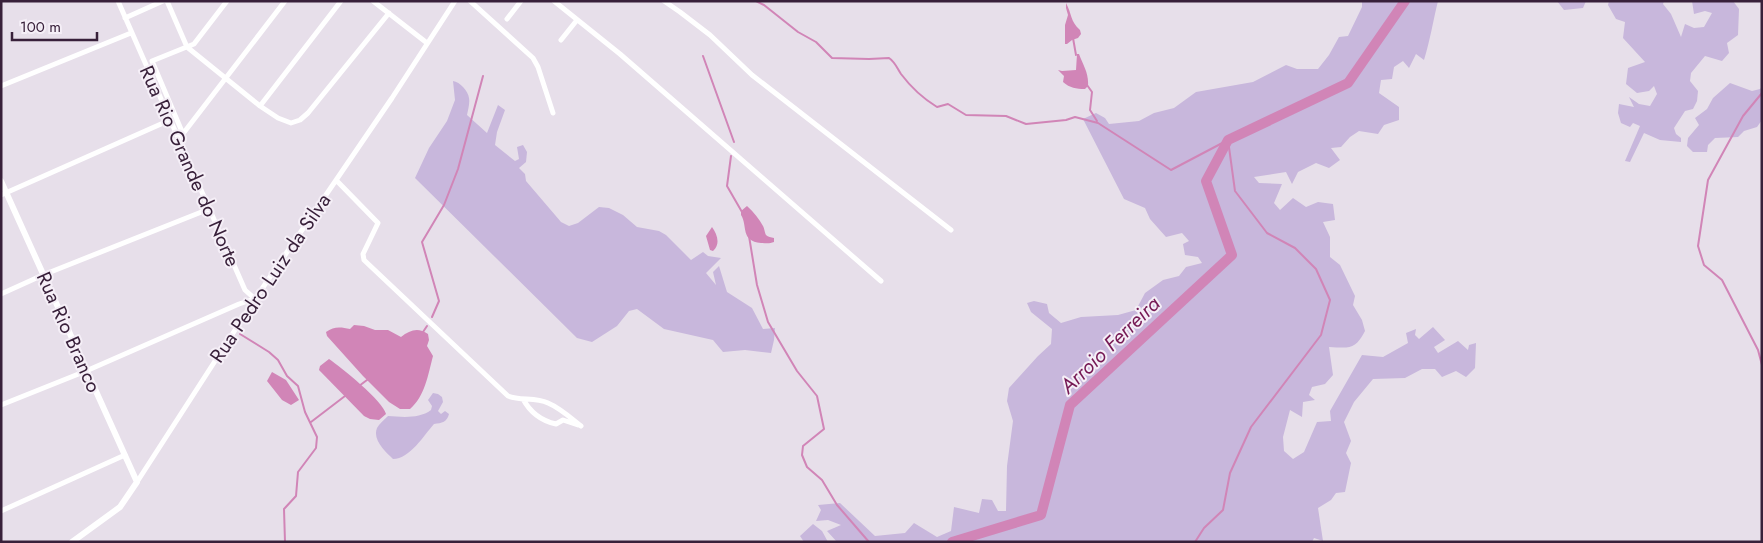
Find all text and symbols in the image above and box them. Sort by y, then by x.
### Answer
scale bar [12,10,98,42]
text: 100 m [20,16,61,38]
street label: Rua Rio Grande do Norte [132,61,247,271]
street label: Rua Pedro Luiz da Silva [203,188,338,369]
street label: Rua Rio Branco [29,267,108,397]
water label: Arroio Ferreira [1052,289,1167,401]

